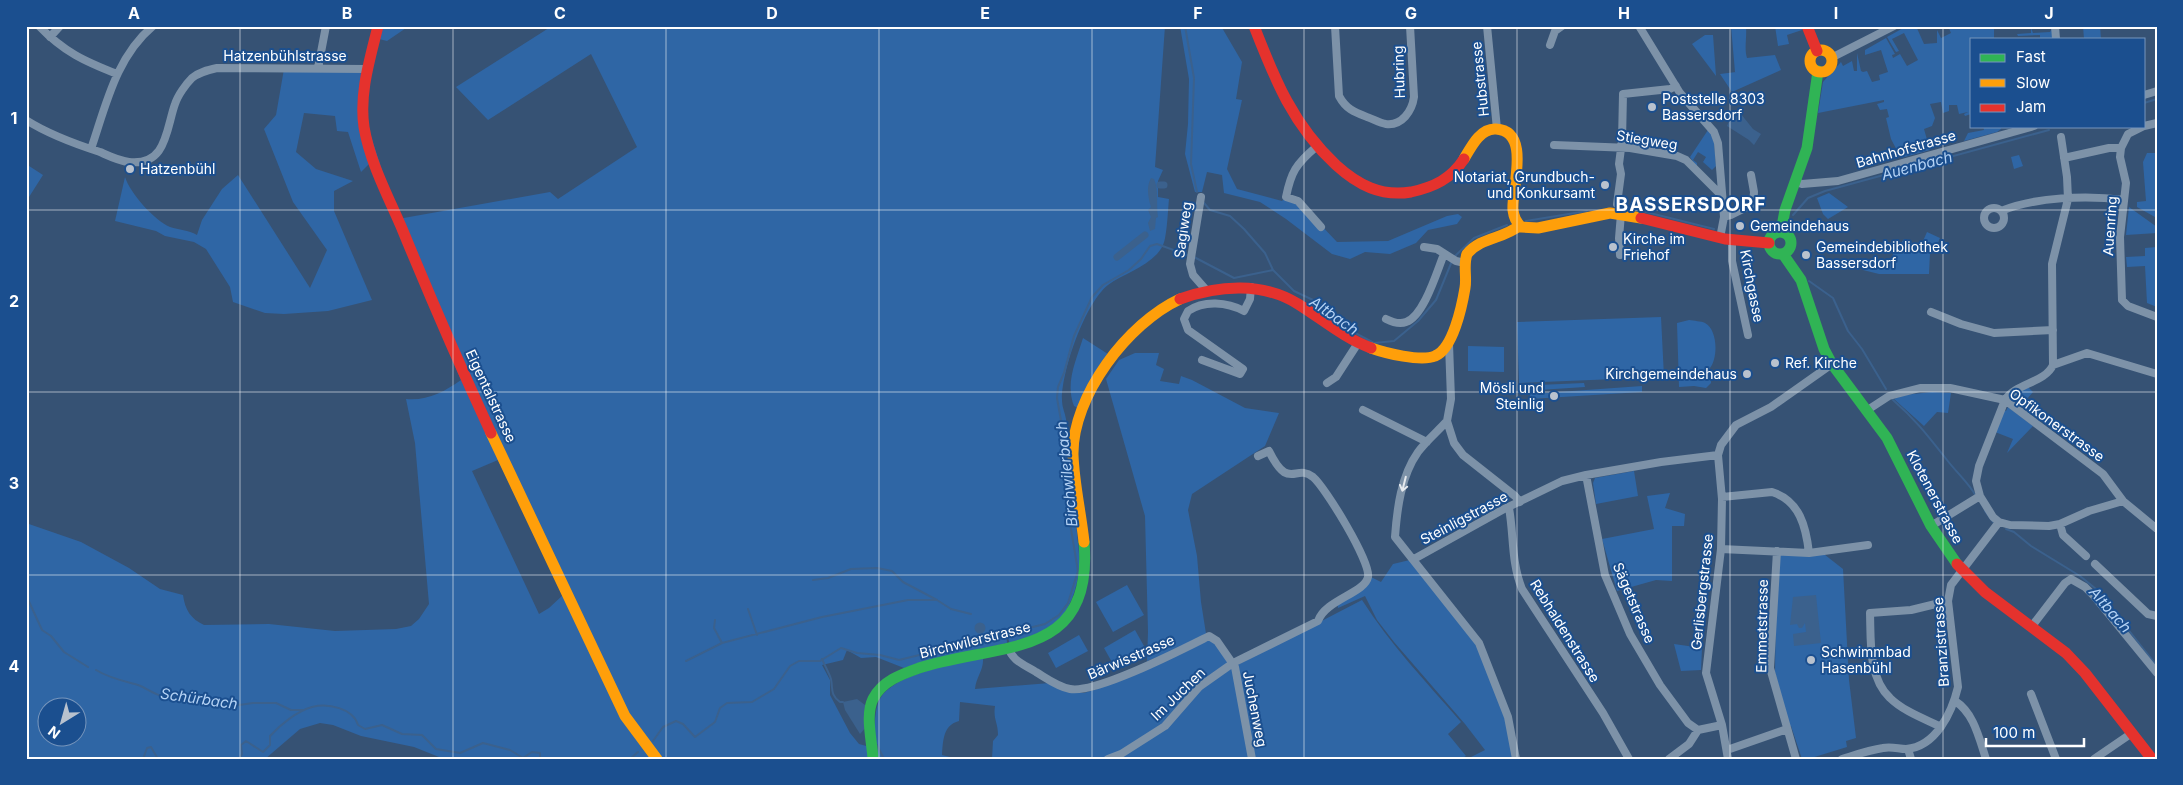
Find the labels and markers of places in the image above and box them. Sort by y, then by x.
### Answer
place label: Poststelle 8303 Bassersdorf [1662,90,1765,123]
marker: Poststelle 8303 Bassersdorf [1646,101,1658,113]
place label: Hatzenbühl [140,160,215,177]
marker: Hatzenbühl [124,163,136,175]
place label: Notariat, Grundbuch- und Konkursamt [1454,168,1595,201]
marker: Notariat, Grundbuch- und Konkursamt [1599,179,1611,191]
place label: Gemeindehaus [1750,217,1849,234]
marker: Gemeindehaus [1734,220,1746,232]
place label: Kirche im Friehof [1623,230,1685,263]
place label: Gemeindebibliothek Bassersdorf [1816,238,1948,271]
marker: Kirche im Friehof [1607,241,1619,253]
marker: Gemeindebibliothek Bassersdorf [1800,249,1812,261]
place label: Ref. Kirche [1785,354,1857,371]
marker: Ref. Kirche [1769,357,1781,369]
place label: Kirchgemeindehaus [1605,365,1737,382]
marker: Kirchgemeindehaus [1741,368,1753,380]
place label: Mösli und Steinlig [1480,379,1544,412]
marker: Mösli und Steinlig [1548,390,1560,402]
place label: Schwimmbad Hasenbühl [1821,643,1911,676]
marker: Schwimmbad Hasenbühl [1805,654,1817,666]

